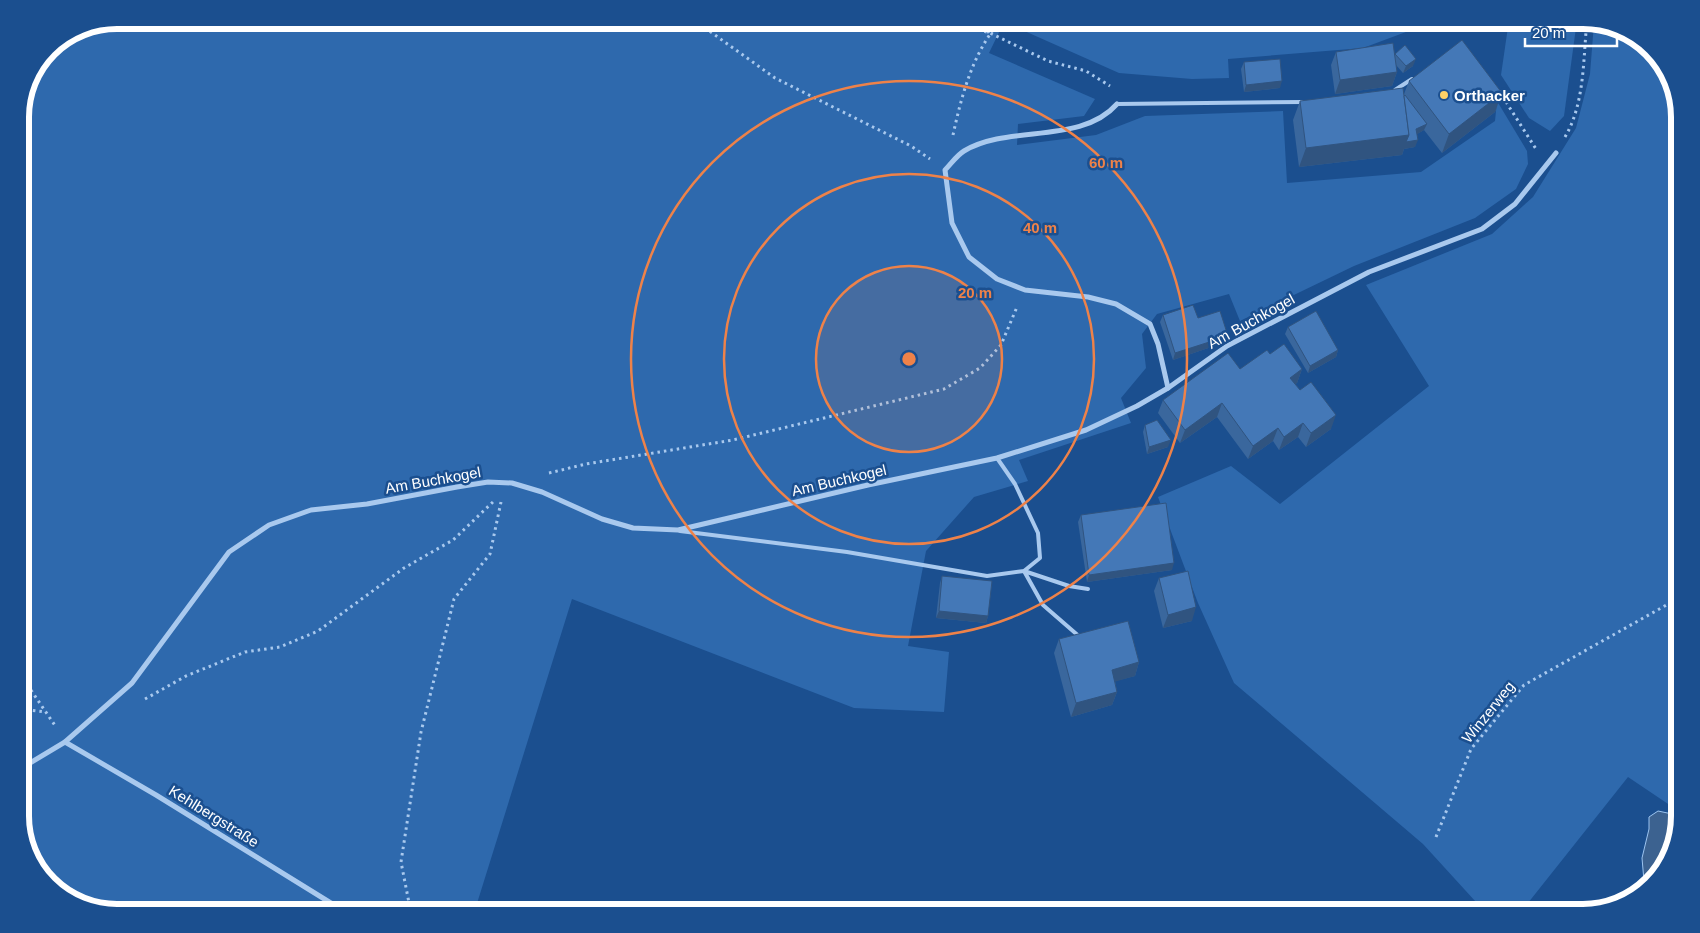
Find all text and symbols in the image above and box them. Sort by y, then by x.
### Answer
scale bar [1525,15,1618,47]
text: 20 m [1532,24,1565,41]
place label: Orthacker [1454,87,1525,104]
marker: Orthacker [1438,89,1450,101]
text: 60 m [1089,154,1123,171]
text: 40 m [1023,219,1057,236]
text: 20 m [958,284,992,301]
street label: Am Buchkogel [1205,290,1297,352]
centre of rings [900,350,918,368]
street label: Am Buchkogel [790,461,888,499]
street label: Am Buchkogel [384,463,482,497]
street label: Winzerweg [1458,678,1518,746]
street label: Kehlbergstraße [166,782,262,850]

